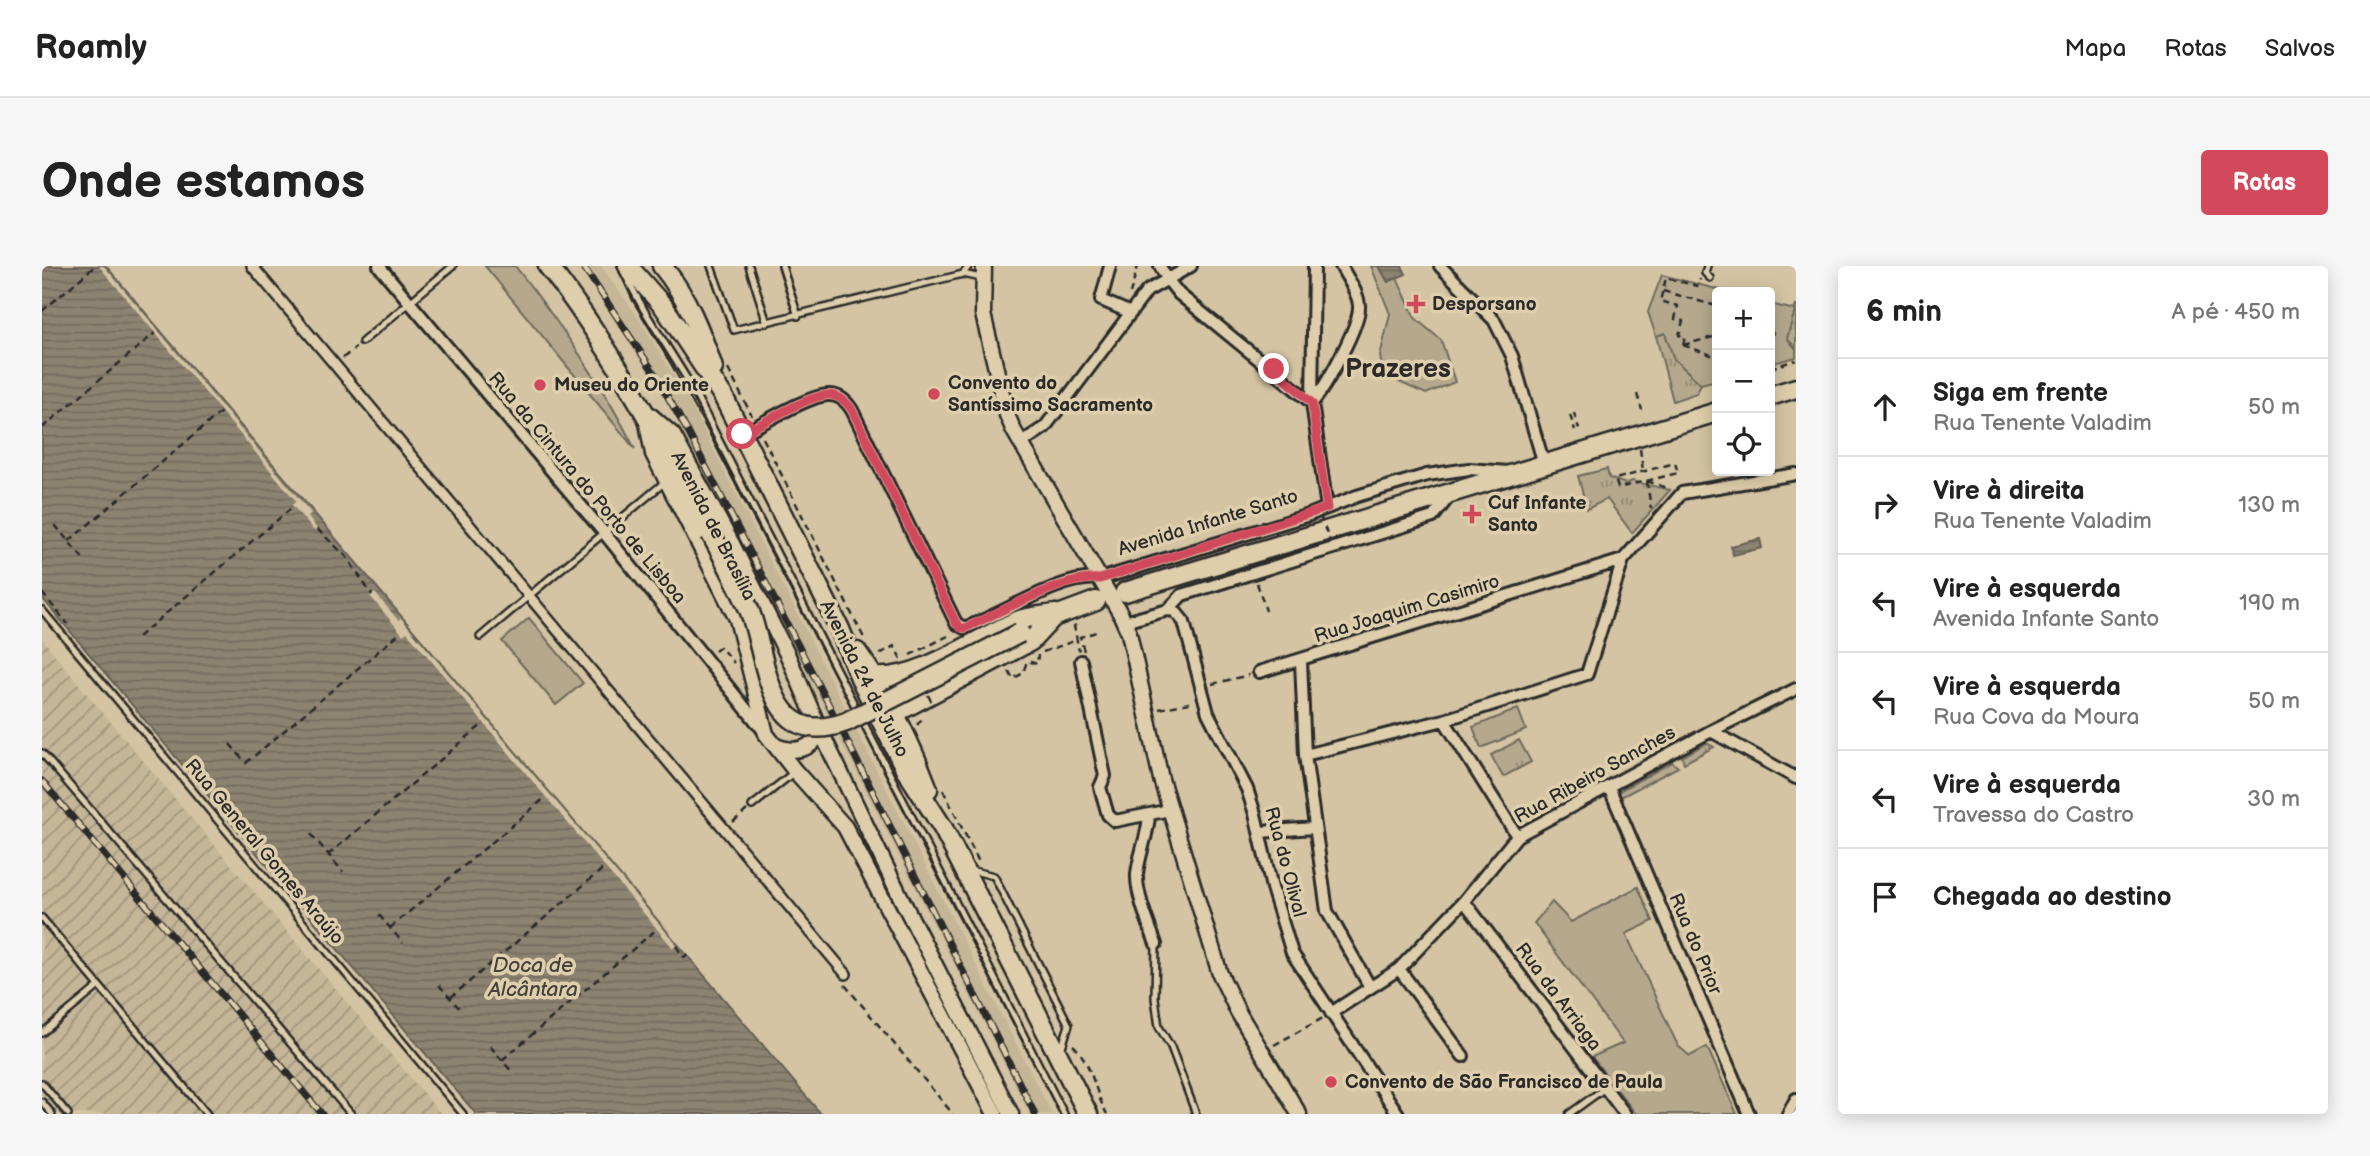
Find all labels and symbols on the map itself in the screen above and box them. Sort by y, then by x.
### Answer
place label: Desporsano [1432,293,1537,316]
marker: Desporsano [1406,294,1426,314]
route end [1258,353,1289,384]
district label: Prazeres [1345,354,1451,385]
street label: Rua da Cintura do Porto de Lisboa [483,367,691,609]
place label: Convento do Santíssimo Sacramento [948,372,1153,417]
place label: Museu do Oriente [554,374,709,397]
marker: Museu do Oriente [532,377,548,393]
marker: Convento do Santíssimo Sacramento [926,386,942,402]
route start [726,418,757,449]
street label: Avenida de Brasília [666,448,760,604]
street label: Avenida Infante Santo [1115,485,1301,561]
place label: Cuf Infante Santo [1488,492,1586,537]
marker: Cuf Infante Santo [1462,504,1482,524]
street label: Rua Joaquim Casimiro [1312,570,1502,648]
street label: Avenida 24 de Julho [814,597,914,761]
street label: Rua Ribeiro Sanches [1510,721,1680,829]
street label: Rua General Gomes Araújo [180,755,348,949]
street label: Rua do Olival [1259,804,1311,920]
street label: Rua do Prior [1663,890,1727,999]
street label: Rua da Arriaga [1510,939,1606,1055]
water label: Doca de Alcântara [487,953,578,1002]
place label: Convento de São Francisco de Paula [1345,1071,1663,1094]
marker: Convento de São Francisco de Paula [1323,1074,1339,1090]

